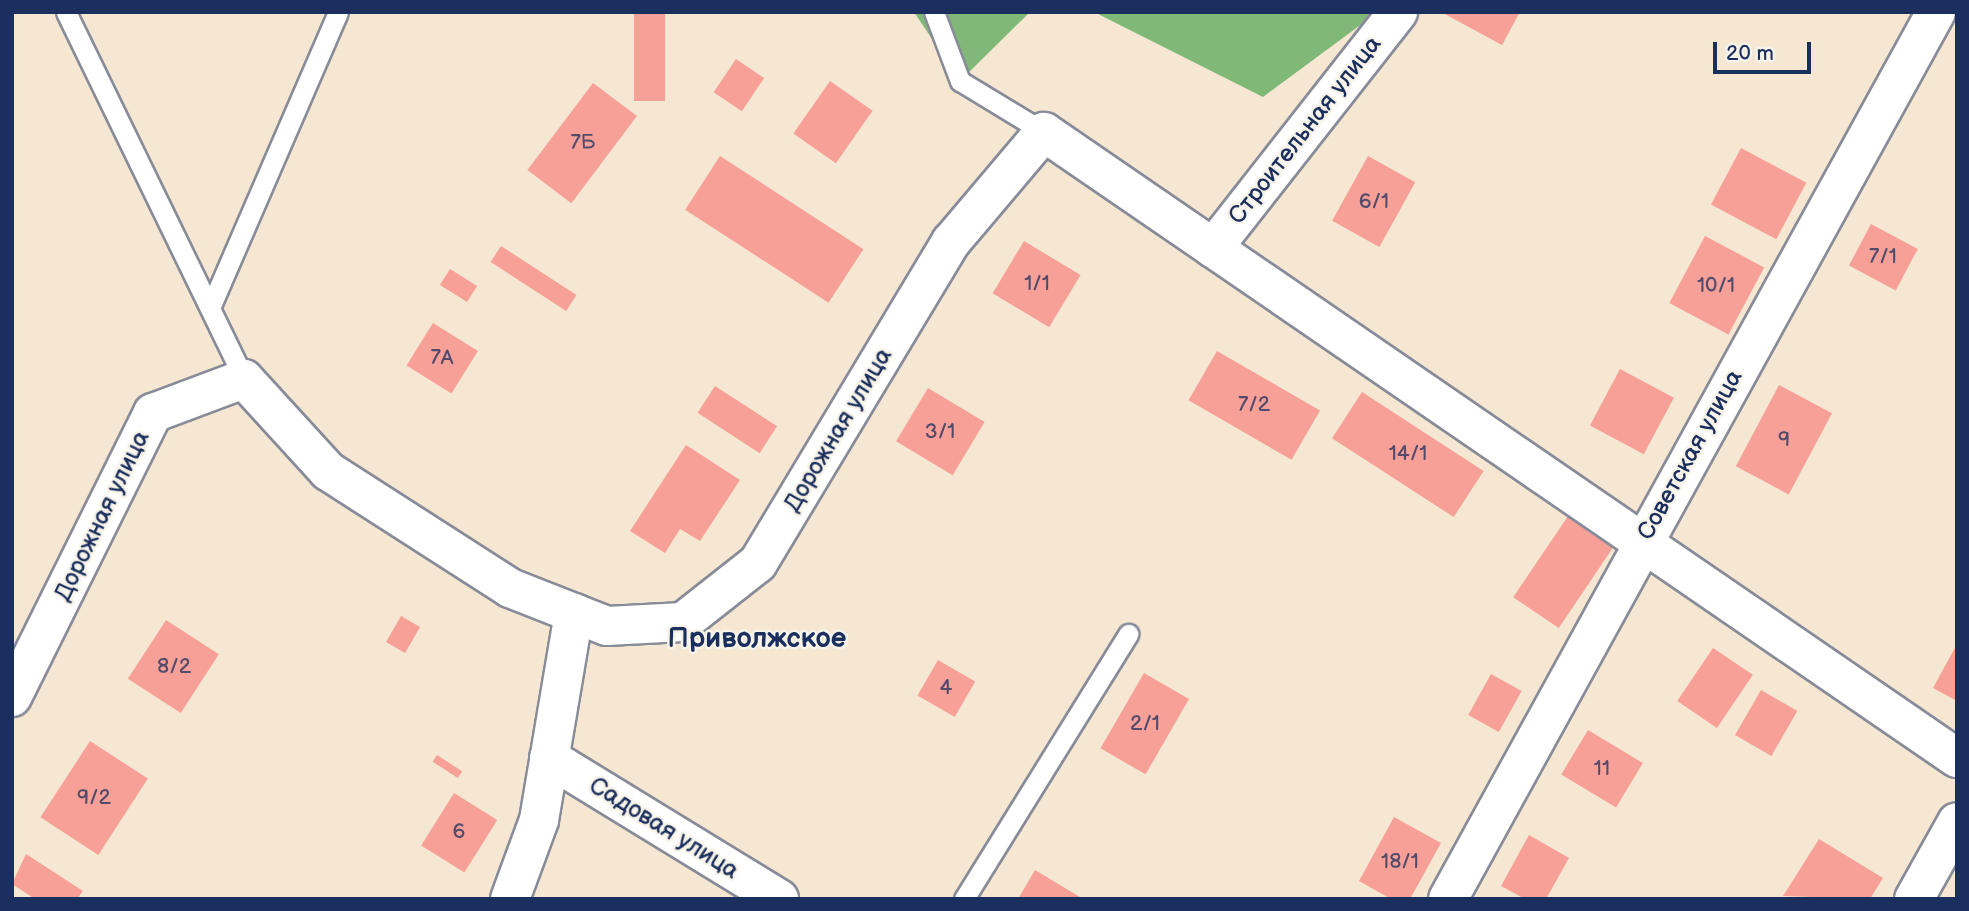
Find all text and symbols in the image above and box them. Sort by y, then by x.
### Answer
scale bar [1717,28,1815,72]
street label: Строительная улица [1223,30,1387,230]
text: 20 m [1726,41,1774,66]
house number: 7Б [571,130,595,156]
house number: 6/1 [1359,189,1389,215]
house number: 7/1 [1869,244,1897,270]
house number: 1/1 [1024,271,1050,297]
house number: 10/1 [1697,273,1735,299]
street label: Дорожная улица [778,343,898,517]
house number: 7А [430,345,454,371]
street label: Советская улица [1631,365,1749,545]
house number: 7/2 [1238,392,1270,418]
house number: 3/1 [925,419,955,445]
street label: Дорожная улица [48,426,156,606]
house number: 9 [1778,427,1790,453]
house number: 14/1 [1389,441,1427,467]
district label: Приволжское [668,622,846,656]
house number: 8/2 [157,654,191,680]
house number: 4 [940,675,952,701]
house number: 2/1 [1130,711,1160,737]
house number: 11 [1594,756,1610,782]
street label: Садовая улица [584,771,744,885]
house number: 9/2 [77,785,111,811]
house number: 6 [453,819,465,845]
house number: 18/1 [1381,849,1419,875]

